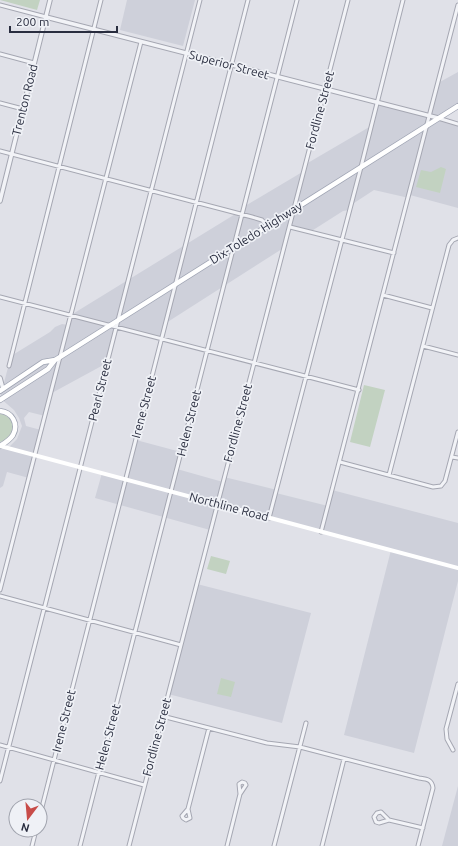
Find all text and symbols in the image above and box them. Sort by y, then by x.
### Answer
scale bar [10,8,117,34]
text: 200 m [16,15,49,28]
street label: Superior Street [188,48,271,81]
street label: Trenton Road [9,63,40,137]
street label: Fordline Street [303,69,336,151]
street label: Dix-Toledo Highway [207,199,304,266]
street label: Pearl Street [86,357,114,422]
street label: Irene Street [129,374,158,439]
street label: Fordline Street [221,382,254,464]
street label: Helen Street [174,388,203,457]
street label: Northline Road [188,490,270,523]
street label: Irene Street [49,688,78,753]
street label: Fordline Street [140,696,173,778]
street label: Helen Street [92,702,123,771]
north arrow [8,798,48,838]
text: N [20,821,31,835]

